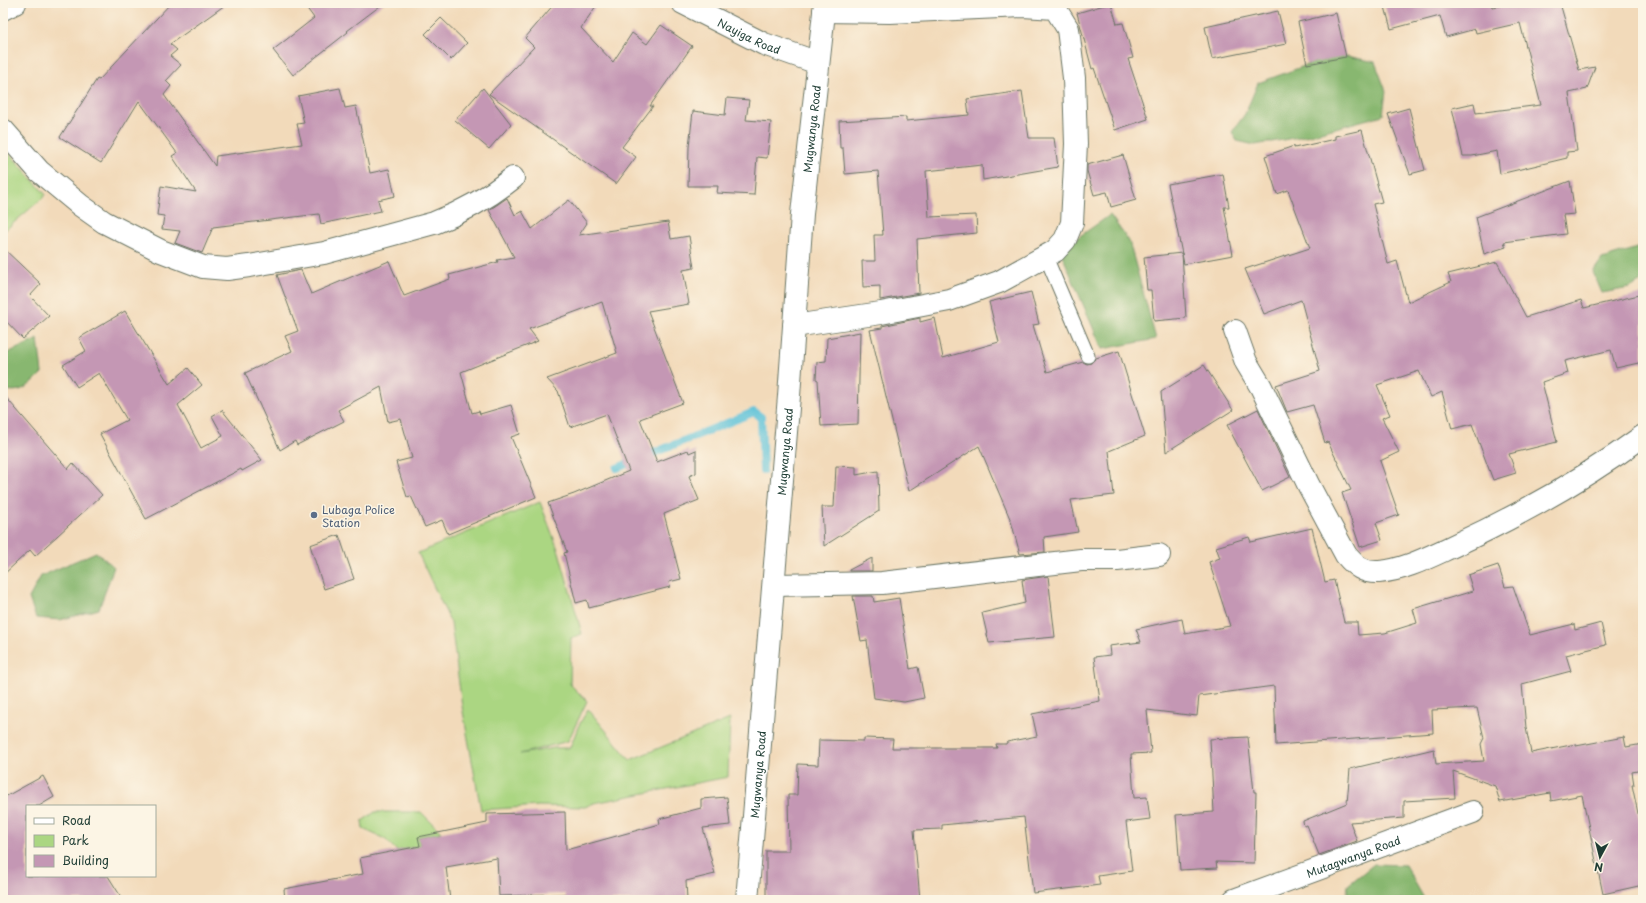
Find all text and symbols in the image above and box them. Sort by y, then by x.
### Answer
street label: Nayiga Road [715,13,783,58]
street label: Mugwanya Road [798,84,825,173]
street label: Mugwanya Road [772,407,796,496]
place label: Lubaga Police Station [322,501,395,531]
marker: Lubaga Police Station [309,510,319,520]
street label: Mugwanya Road [745,730,770,819]
legend [26,805,156,877]
text: Road [62,811,91,829]
text: Park [62,831,89,849]
street label: Mutagwanya Road [1304,831,1403,881]
north arrow [1580,837,1620,877]
text: Building [62,851,109,869]
text: N [1593,858,1604,876]

